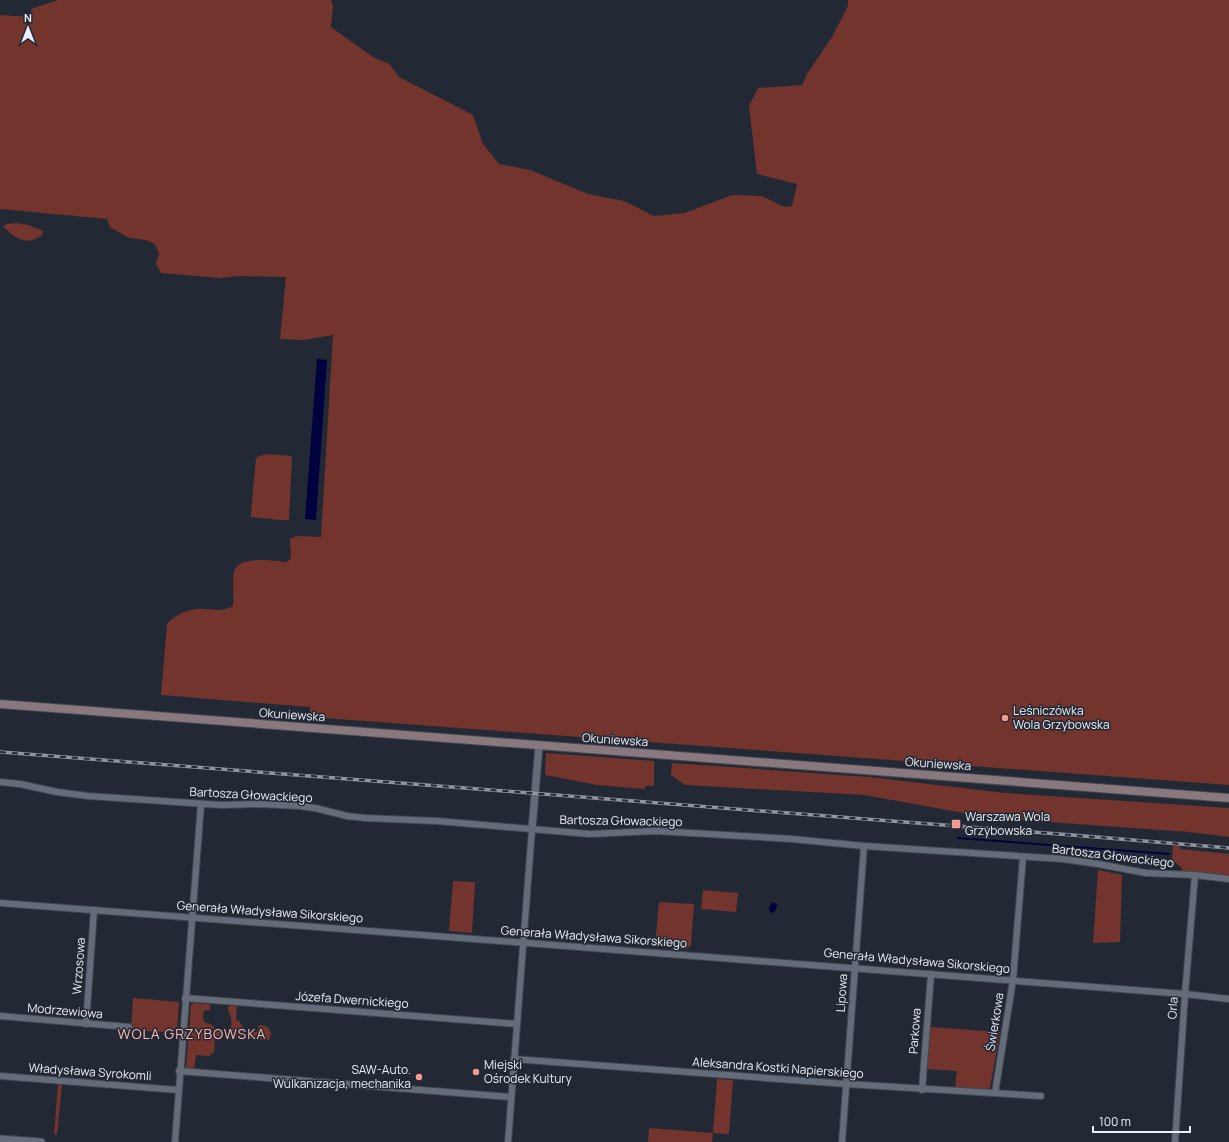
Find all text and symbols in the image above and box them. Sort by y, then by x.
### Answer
north arrow [8,8,48,48]
text: N [24,10,32,25]
place label: Leśniczówka Wola Grzybowska [1013,702,1110,733]
street label: Okuniewska [258,704,326,725]
marker: Leśniczówka Wola Grzybowska [1000,713,1010,723]
street label: Okuniewska [581,729,649,750]
street label: Okuniewska [904,753,972,774]
street label: Bartosza Głowackiego [189,783,313,806]
place label: Warszawa Wola Grzybowska [965,808,1050,839]
street label: Bartosza Głowackiego [559,811,683,830]
marker: Warszawa Wola Grzybowska [950,818,962,830]
street label: Bartosza Głowackiego [1051,840,1175,871]
street label: Generała Władysława Sikorskiego [176,897,364,926]
street label: Generała Władysława Sikorskiego [500,922,688,951]
street label: Wrzosowa [68,937,89,995]
street label: Generała Władysława Sikorskiego [823,944,1011,977]
street label: Lipowa [832,973,851,1013]
street label: Józefa Dwernickiego [295,987,409,1012]
street label: Świerkowa [981,991,1008,1052]
street label: Orla [1163,996,1182,1020]
street label: Modrzewiowa [27,999,103,1022]
street label: Parkowa [904,1007,925,1055]
district label: WOLA GRZYBOWSKA [118,1024,266,1043]
street label: Aleksandra Kostki Napierskiego [692,1053,864,1082]
place label: Miejski Ośrodek Kultury [484,1056,573,1087]
street label: Władysława Syrokomli [28,1059,152,1084]
place label: SAW-Auto. Wulkanizacja, mechanika [273,1061,411,1092]
marker: Miejski Ośrodek Kultury [471,1067,481,1077]
marker: SAW-Auto. Wulkanizacja, mechanika [414,1072,424,1082]
scale bar [1093,1108,1190,1134]
text: 100 m [1099,1113,1131,1130]

